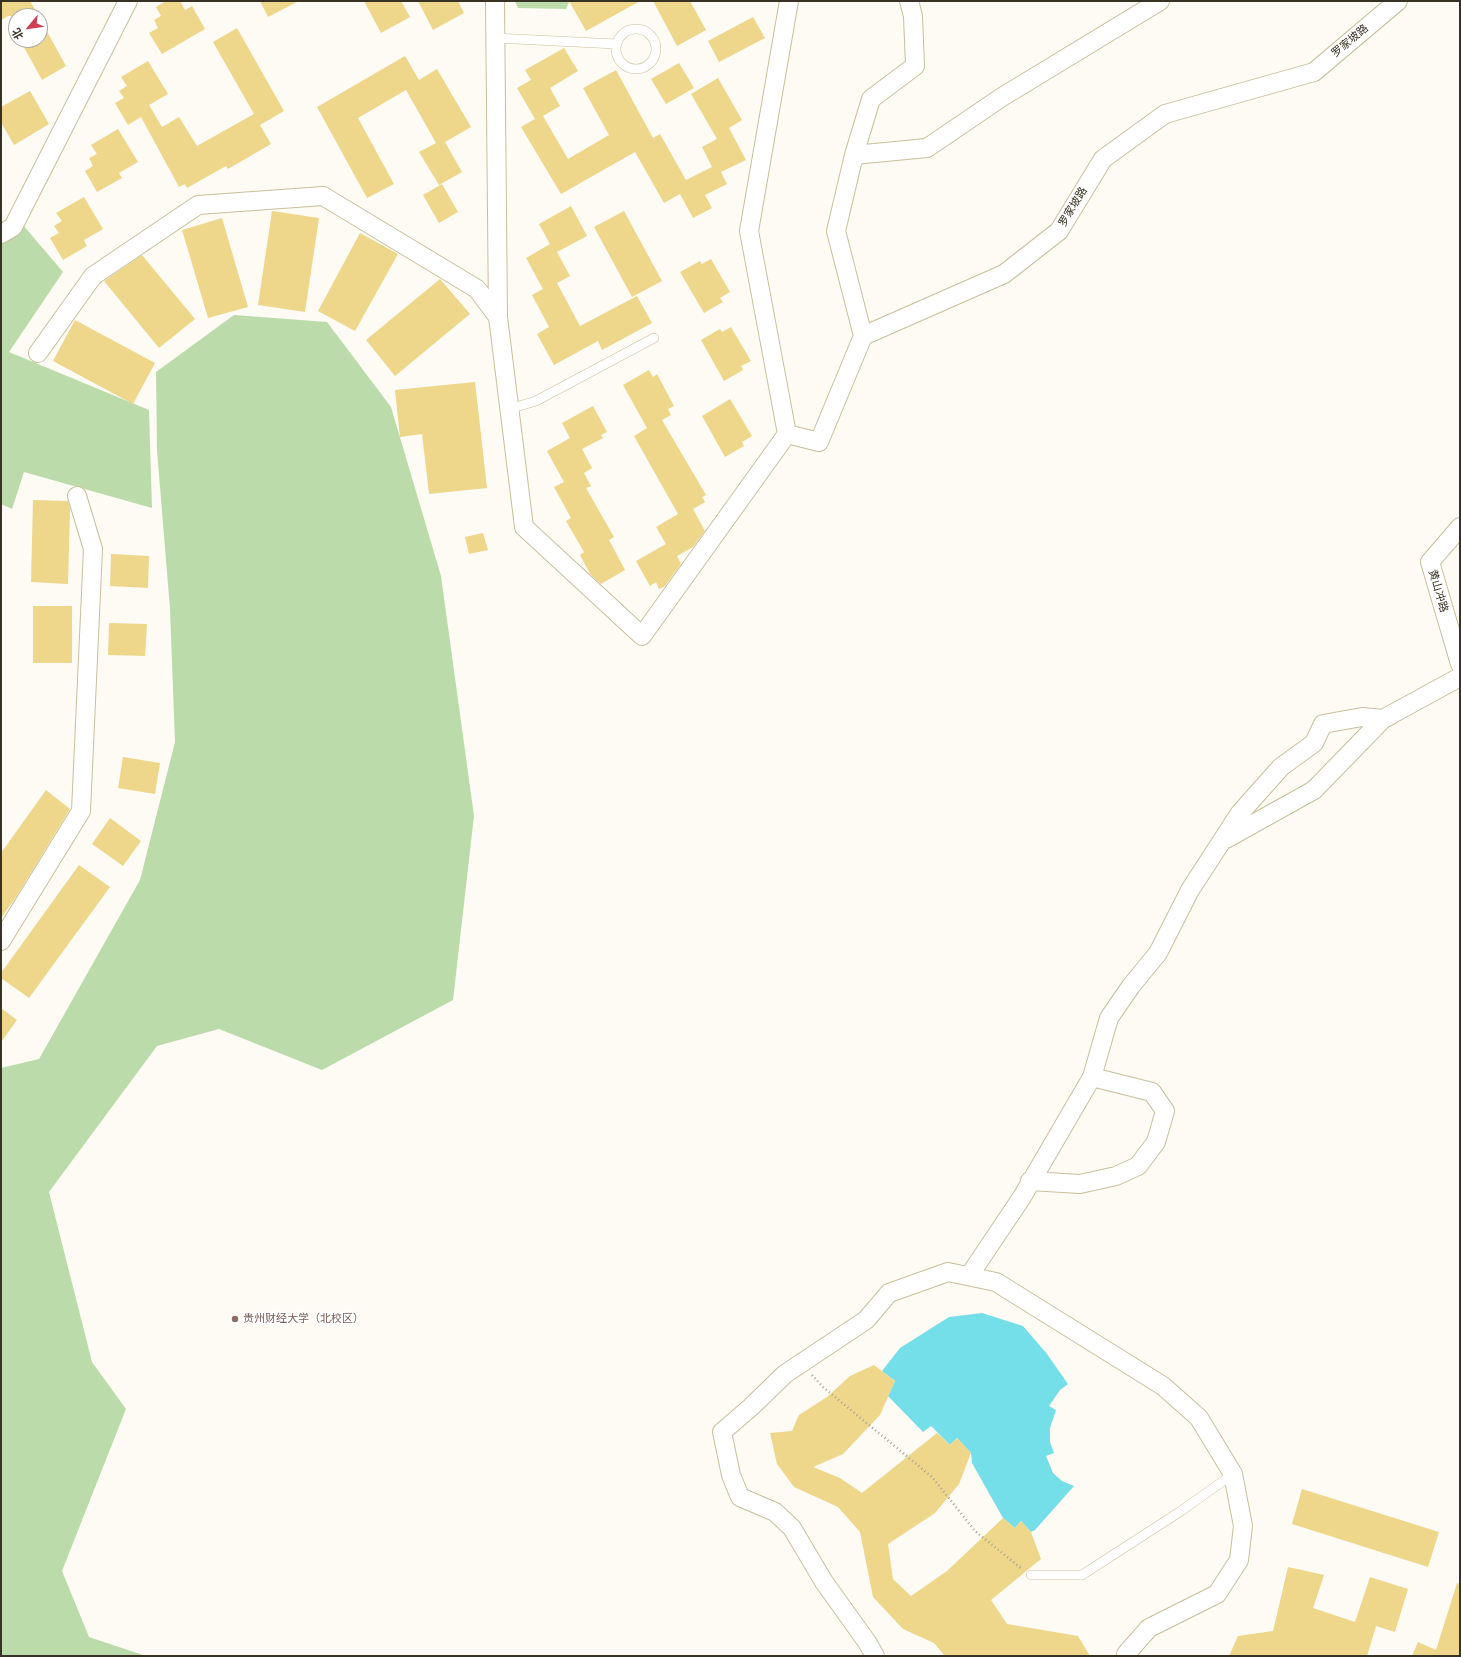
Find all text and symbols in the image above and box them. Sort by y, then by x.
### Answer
north arrow [8,8,48,48]
street label: 罗家坡路 [1329,22,1371,60]
text: 北 [10,26,26,42]
street label: 罗家坡路 [1056,185,1090,229]
street label: 黄山冲路 [1426,568,1450,614]
place label: 贵州财经大学（北校区） [243,1312,364,1326]
marker: 贵州财经大学（北校区） [230,1314,240,1324]

